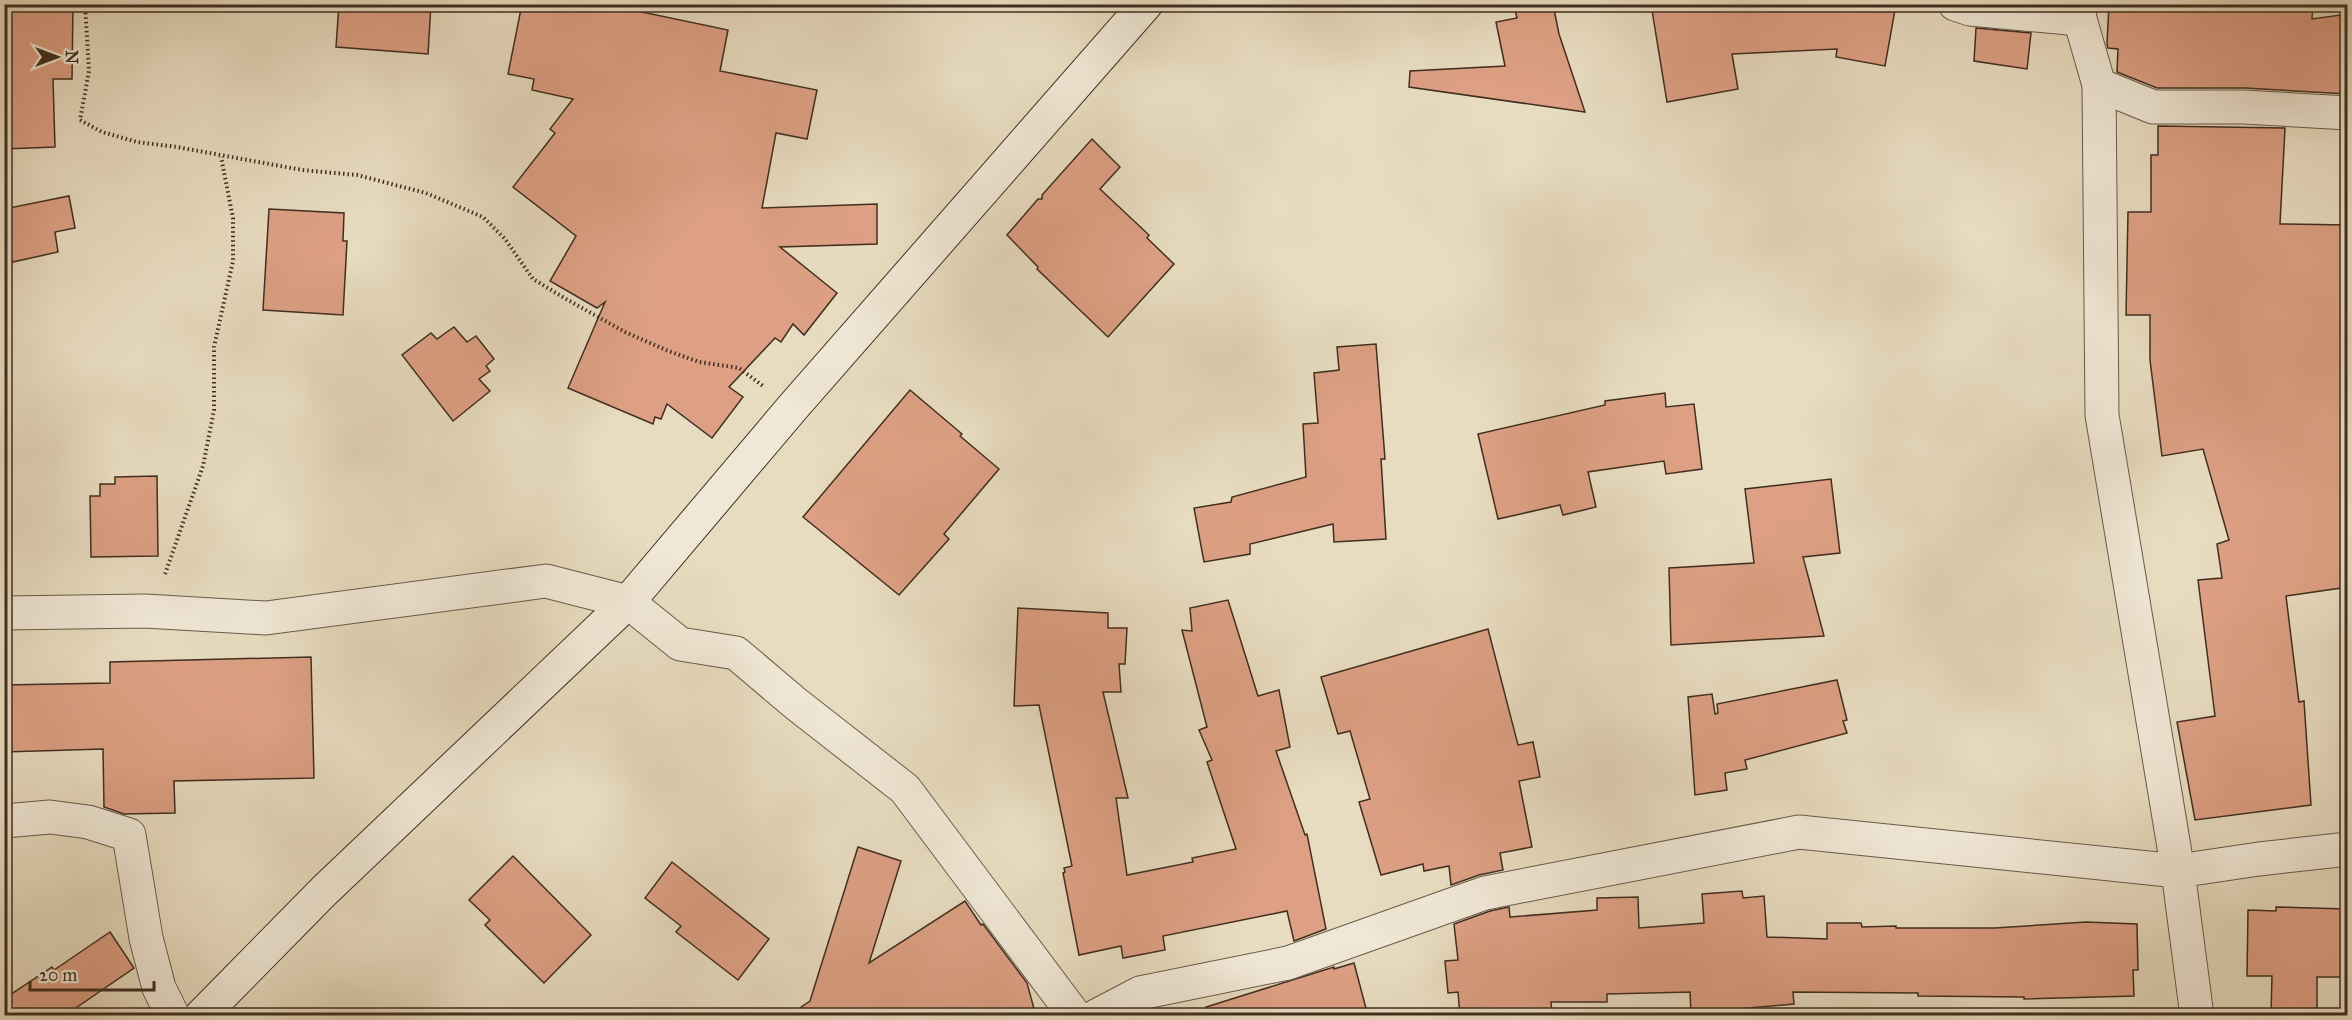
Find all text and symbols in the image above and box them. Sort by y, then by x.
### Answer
north arrow [27,27,87,87]
text: N [62,50,81,64]
scale bar [30,954,154,992]
text: 20 m [39,964,77,986]

